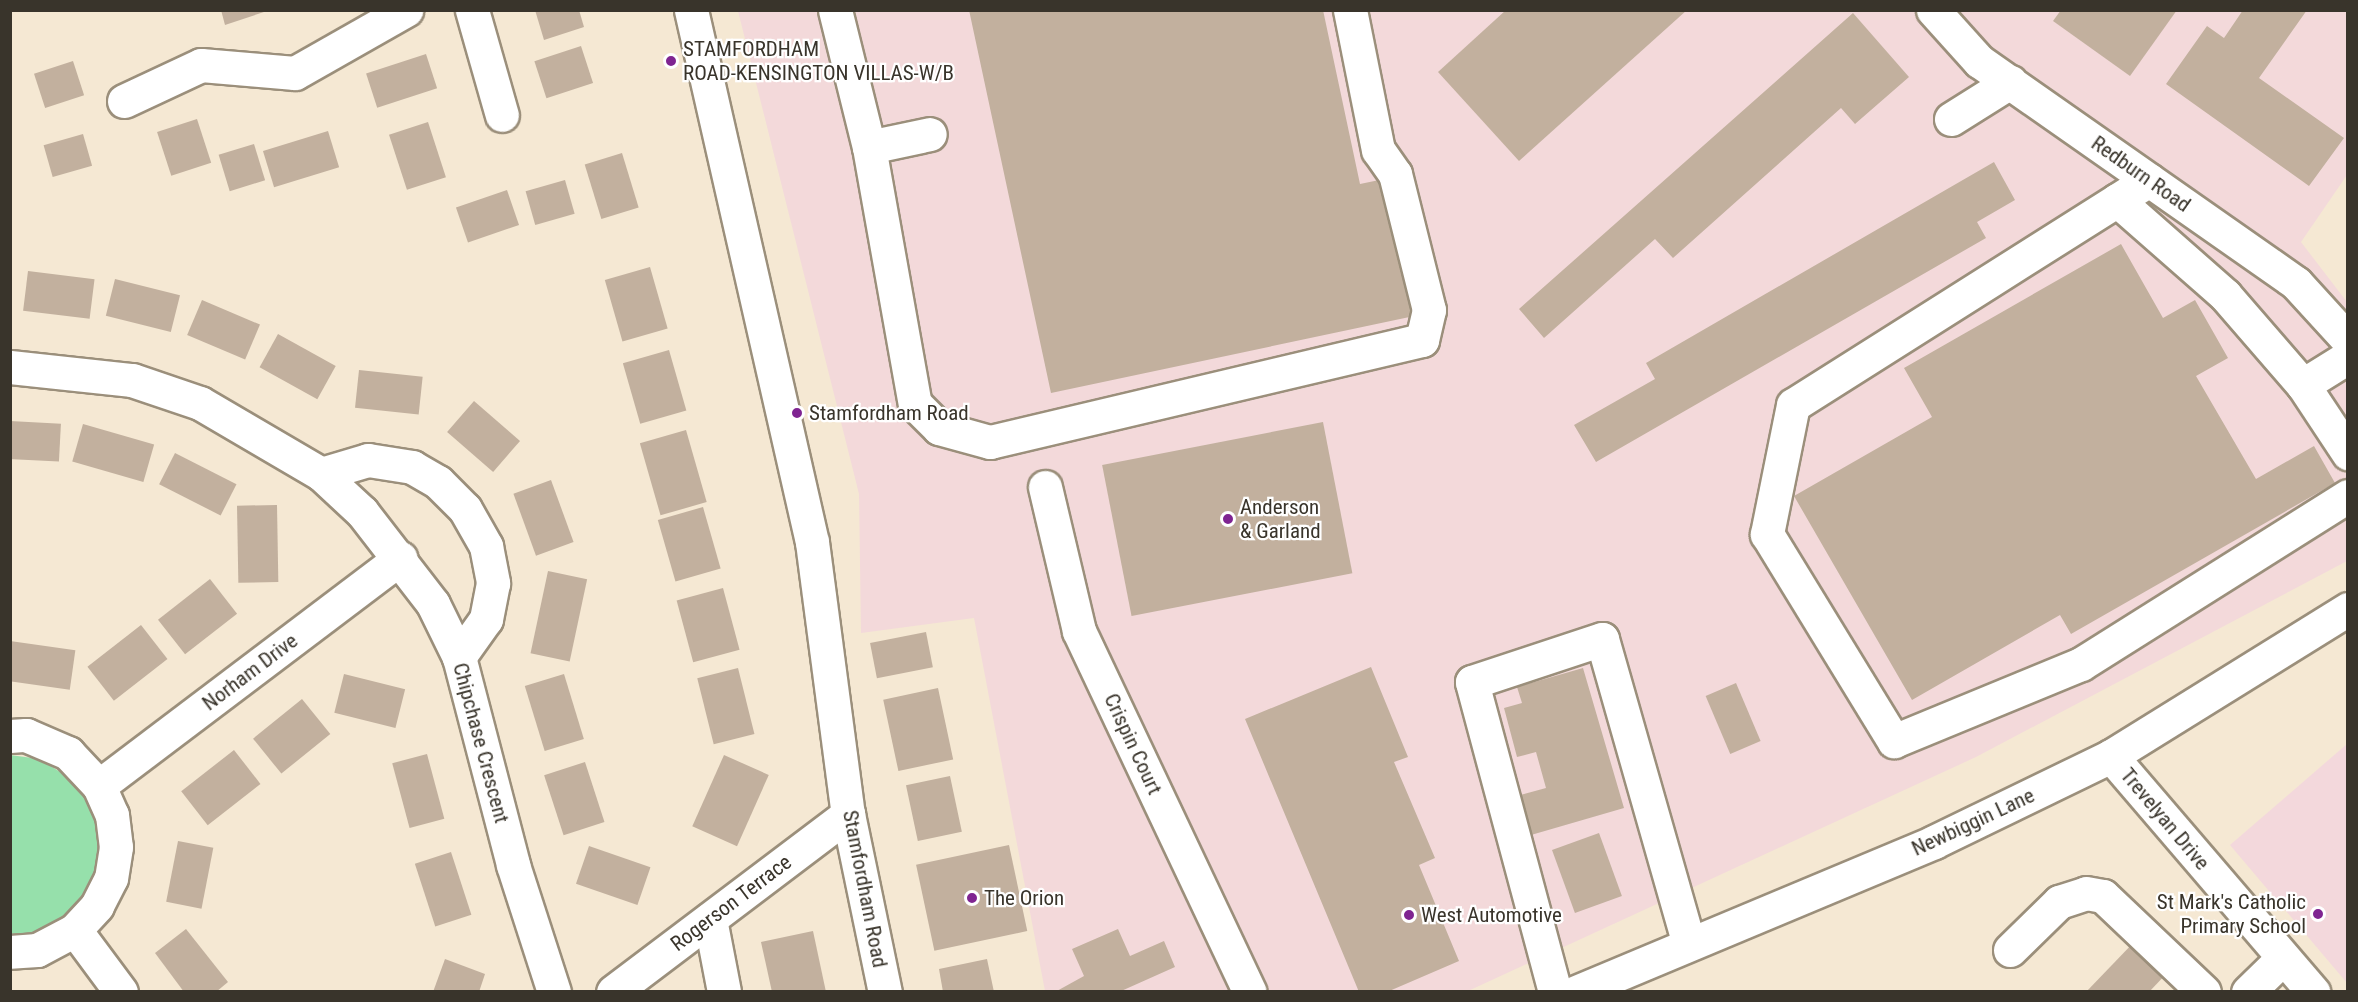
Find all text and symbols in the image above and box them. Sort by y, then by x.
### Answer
place label: STAMFORDHAM ROAD-KENSINGTON VILLAS-W/B [683,36,954,86]
marker: STAMFORDHAM ROAD-KENSINGTON VILLAS-W/B [664,54,678,68]
street label: Redburn Road [2086,131,2196,217]
place label: Stamfordham Road [809,400,969,426]
marker: Stamfordham Road [790,406,804,420]
place label: Anderson & Garland [1240,494,1321,544]
marker: Anderson & Garland [1221,512,1235,526]
street label: Norham Drive [197,628,303,716]
street label: Chipchase Crescent [447,660,515,826]
street label: Crispin Court [1099,689,1167,799]
street label: Trevelyan Drive [2115,763,2215,875]
street label: Newbiggin Lane [1908,783,2038,861]
street label: Stamfordham Road [837,808,893,970]
street label: Rogerson Terrace [665,849,797,957]
place label: The Orion [984,885,1064,911]
place label: St Mark's Catholic Primary School [2157,889,2306,939]
marker: The Orion [965,891,979,905]
place label: West Automotive [1421,902,1562,928]
marker: St Mark's Catholic Primary School [2311,907,2325,921]
marker: West Automotive [1402,908,1416,922]

